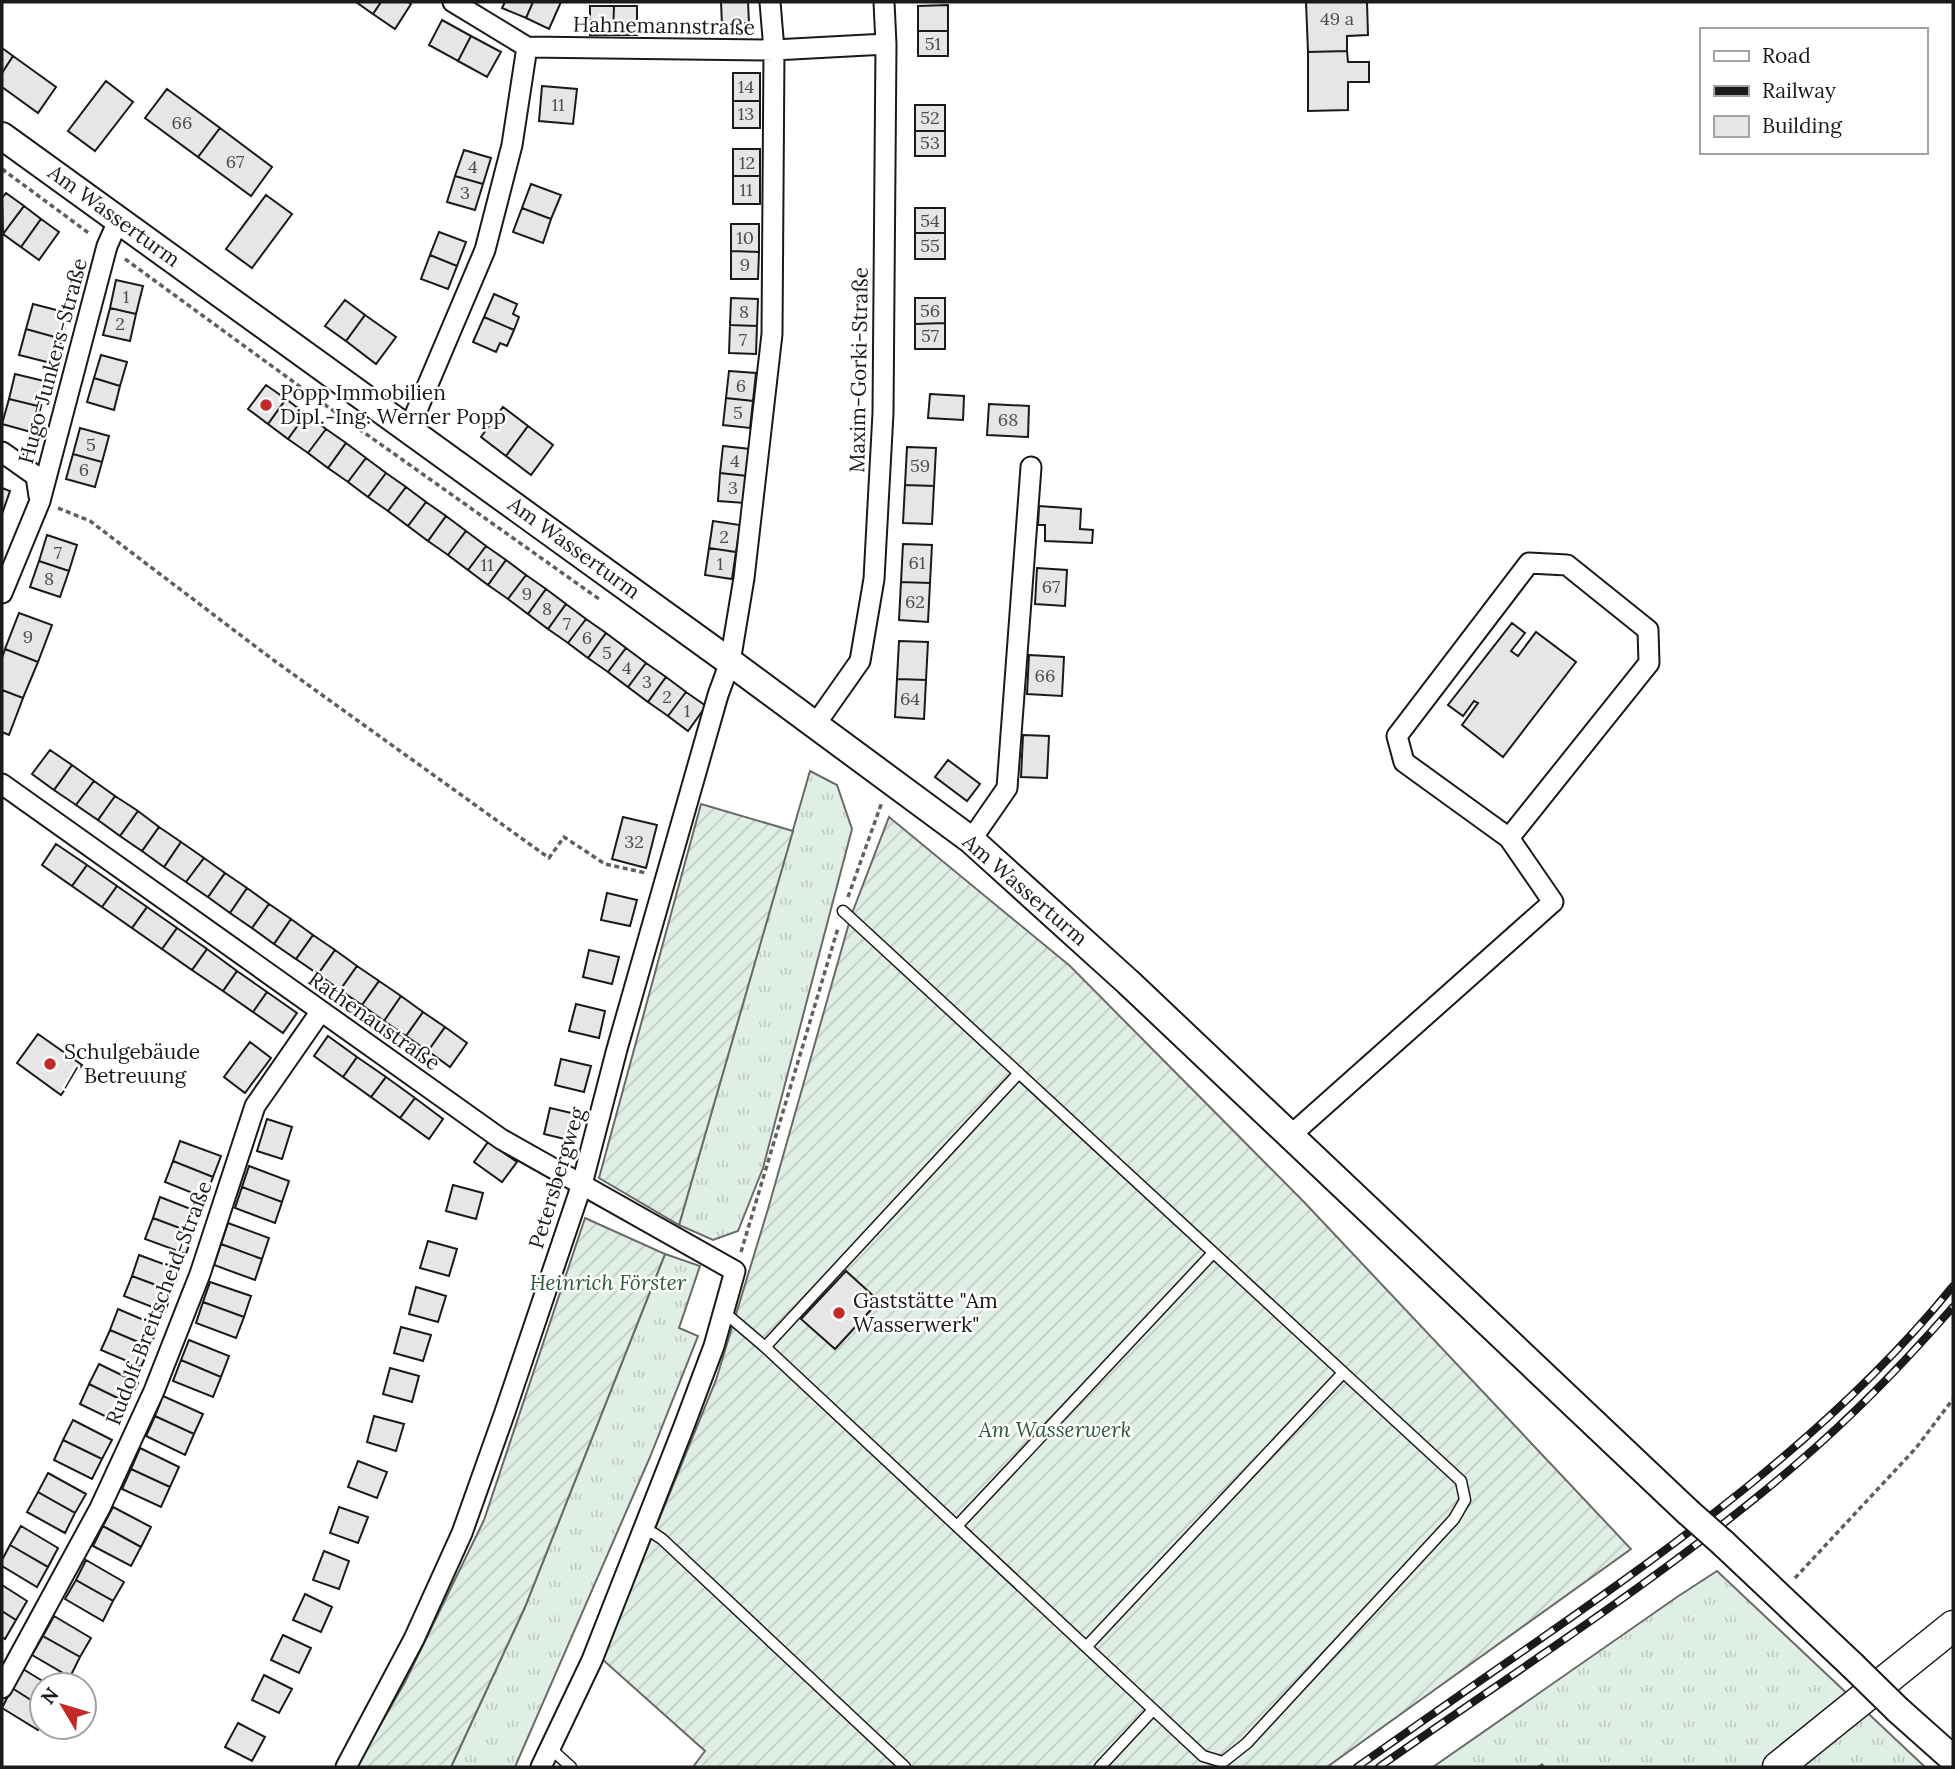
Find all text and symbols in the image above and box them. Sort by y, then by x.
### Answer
house number: 49 a [1320,7,1354,30]
street label: Hahnemannstraße [573,10,755,41]
legend [1700,28,1927,154]
house number: 51 [925,32,941,55]
text: Road [1762,42,1811,69]
house number: 14 [738,75,754,98]
text: Railway [1762,77,1836,104]
house number: 11 [551,93,565,116]
house number: 13 [738,102,754,125]
house number: 52 [920,106,940,129]
house number: 66 [172,111,192,134]
text: Building [1762,112,1842,139]
house number: 53 [920,131,940,154]
house number: 67 [226,150,244,173]
house number: 12 [739,151,755,174]
house number: 4 [468,155,478,178]
street label: Am Wasserturm [42,158,186,273]
house number: 11 [739,178,753,201]
house number: 3 [460,181,470,204]
house number: 54 [920,209,940,232]
house number: 10 [736,226,754,249]
house number: 55 [920,234,940,257]
house number: 9 [740,253,750,276]
street label: Hugo-Junkers-Straße [12,255,93,467]
street label: Maxim-Gorki-Straße [843,267,874,473]
house number: 1 [123,285,129,308]
house number: 56 [920,299,940,322]
house number: 8 [739,300,749,323]
house number: 2 [115,312,125,335]
house number: 57 [921,324,939,347]
house number: 7 [739,328,747,351]
house number: 6 [736,374,746,397]
place label: Popp Immobilien Dipl.-Ing. Werner Popp [280,379,506,430]
marker: Popp Immobilien Dipl.-Ing. Werner Popp [258,397,274,413]
house number: 5 [733,401,743,424]
house number: 68 [998,408,1018,431]
house number: 5 [86,433,96,456]
house number: 4 [730,449,740,472]
house number: 59 [910,454,930,477]
house number: 6 [79,458,89,481]
house number: 3 [728,476,738,499]
street label: Am Wasserturm [502,490,646,605]
house number: 2 [719,525,729,548]
house number: 7 [54,541,62,564]
house number: 61 [909,551,925,574]
house number: 1 [717,552,723,575]
house number: 11 [480,553,494,576]
house number: 8 [44,567,54,590]
house number: 67 [1042,575,1060,598]
house number: 9 [522,582,532,605]
house number: 62 [905,590,925,613]
house number: 8 [542,597,552,620]
house number: 7 [563,612,571,635]
house number: 9 [23,625,33,648]
house number: 6 [582,626,592,649]
house number: 5 [602,641,612,664]
house number: 4 [622,656,632,679]
house number: 66 [1035,664,1055,687]
house number: 3 [642,670,652,693]
house number: 2 [662,685,672,708]
house number: 64 [900,687,920,710]
house number: 1 [684,699,690,722]
street label: Am Wasserturm [956,827,1094,951]
house number: 32 [624,830,644,853]
street label: Rathenaustraße [303,965,446,1076]
place label: Schulgebäude / Betreuung [64,1038,200,1089]
marker: Schulgebäude / Betreuung [42,1056,58,1072]
street label: Petersbergweg [522,1104,591,1252]
street label: Rudolf-Breitscheid-Straße [99,1177,218,1429]
park label: Heinrich Förster [530,1269,687,1296]
place label: Gaststätte "Am Wasserwerk" [853,1287,998,1338]
marker: Gaststätte "Am Wasserwerk" [831,1305,847,1321]
park label: Am Wasserwerk [978,1416,1131,1443]
north arrow [28,1671,98,1741]
text: N [36,1682,64,1709]

